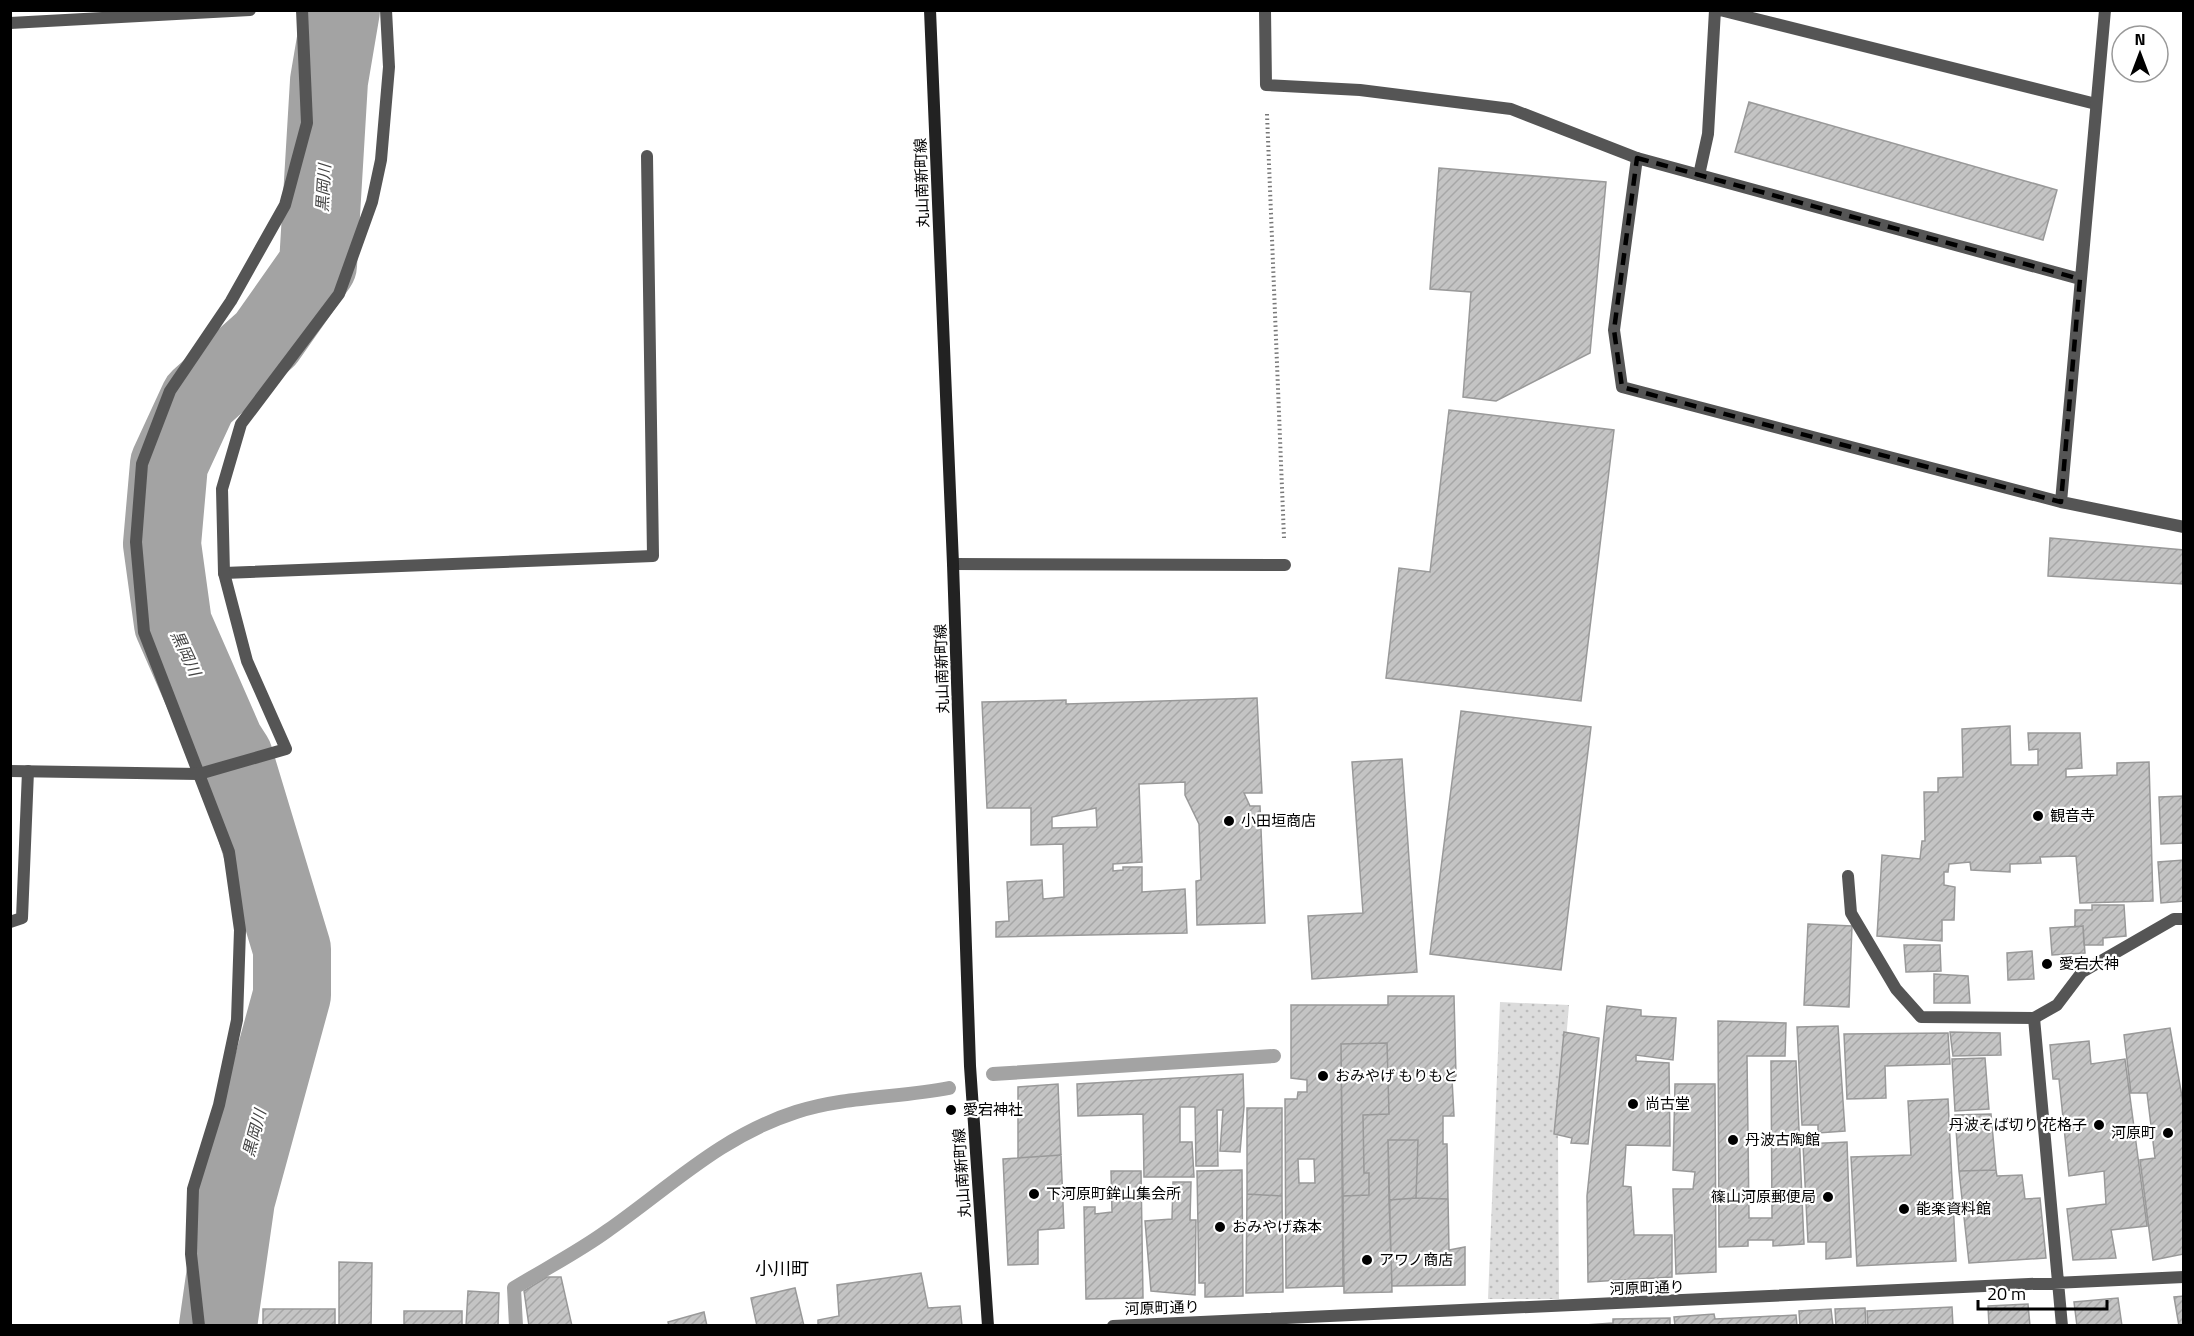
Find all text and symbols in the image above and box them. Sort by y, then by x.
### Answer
north arrow [2110,24,2170,84]
text: N [2134,27,2146,51]
street label: 丸山南新町線 [908,138,935,228]
water label: 黒岡川 [310,161,336,213]
street label: 丸山南新町線 [928,624,955,714]
water label: 黒岡川 [165,626,208,682]
place label: 観音寺 [2050,804,2095,827]
place label: 小田垣商店 [1241,809,1316,832]
marker: 観音寺 [2031,809,2045,823]
marker: 小田垣商店 [1222,814,1236,828]
place label: 愛宕大神 [2059,952,2119,975]
marker: 愛宕大神 [2040,957,2054,971]
place label: おみやげ もりもと [1335,1064,1458,1087]
marker: おみやげ もりもと [1316,1069,1330,1083]
place label: 尚古堂 [1645,1092,1690,1115]
marker: 尚古堂 [1626,1097,1640,1111]
place label: 愛宕神社 [963,1098,1023,1121]
marker: 愛宕神社 [944,1103,958,1117]
water label: 黒岡川 [236,1105,272,1159]
place label: 丹波そば切り 花格子 [1949,1113,2087,1136]
marker: 丹波そば切り 花格子 [2092,1118,2106,1132]
place label: 河原町 [2111,1121,2156,1144]
marker: 河原町 [2161,1126,2175,1140]
street label: 丸山南新町線 [947,1127,976,1219]
place label: 丹波古陶館 [1745,1128,1820,1151]
marker: 丹波古陶館 [1726,1133,1740,1147]
place label: 下河原町鉾山集会所 [1046,1182,1181,1205]
place label: 篠山河原郵便局 [1711,1185,1816,1208]
marker: 下河原町鉾山集会所 [1027,1187,1041,1201]
marker: 篠山河原郵便局 [1821,1190,1835,1204]
place label: 能楽資料館 [1916,1197,1991,1220]
marker: 能楽資料館 [1897,1202,1911,1216]
place label: おみやげ森本 [1232,1215,1322,1238]
marker: おみやげ森本 [1213,1220,1227,1234]
place label: アワノ商店 [1379,1248,1453,1271]
marker: アワノ商店 [1360,1253,1374,1267]
district label: 小川町 [755,1255,809,1282]
scale bar [1978,1273,2107,1311]
street label: 河原町通り [1609,1275,1685,1300]
text: 20 m [1987,1280,2026,1307]
street label: 河原町通り [1124,1295,1200,1320]

